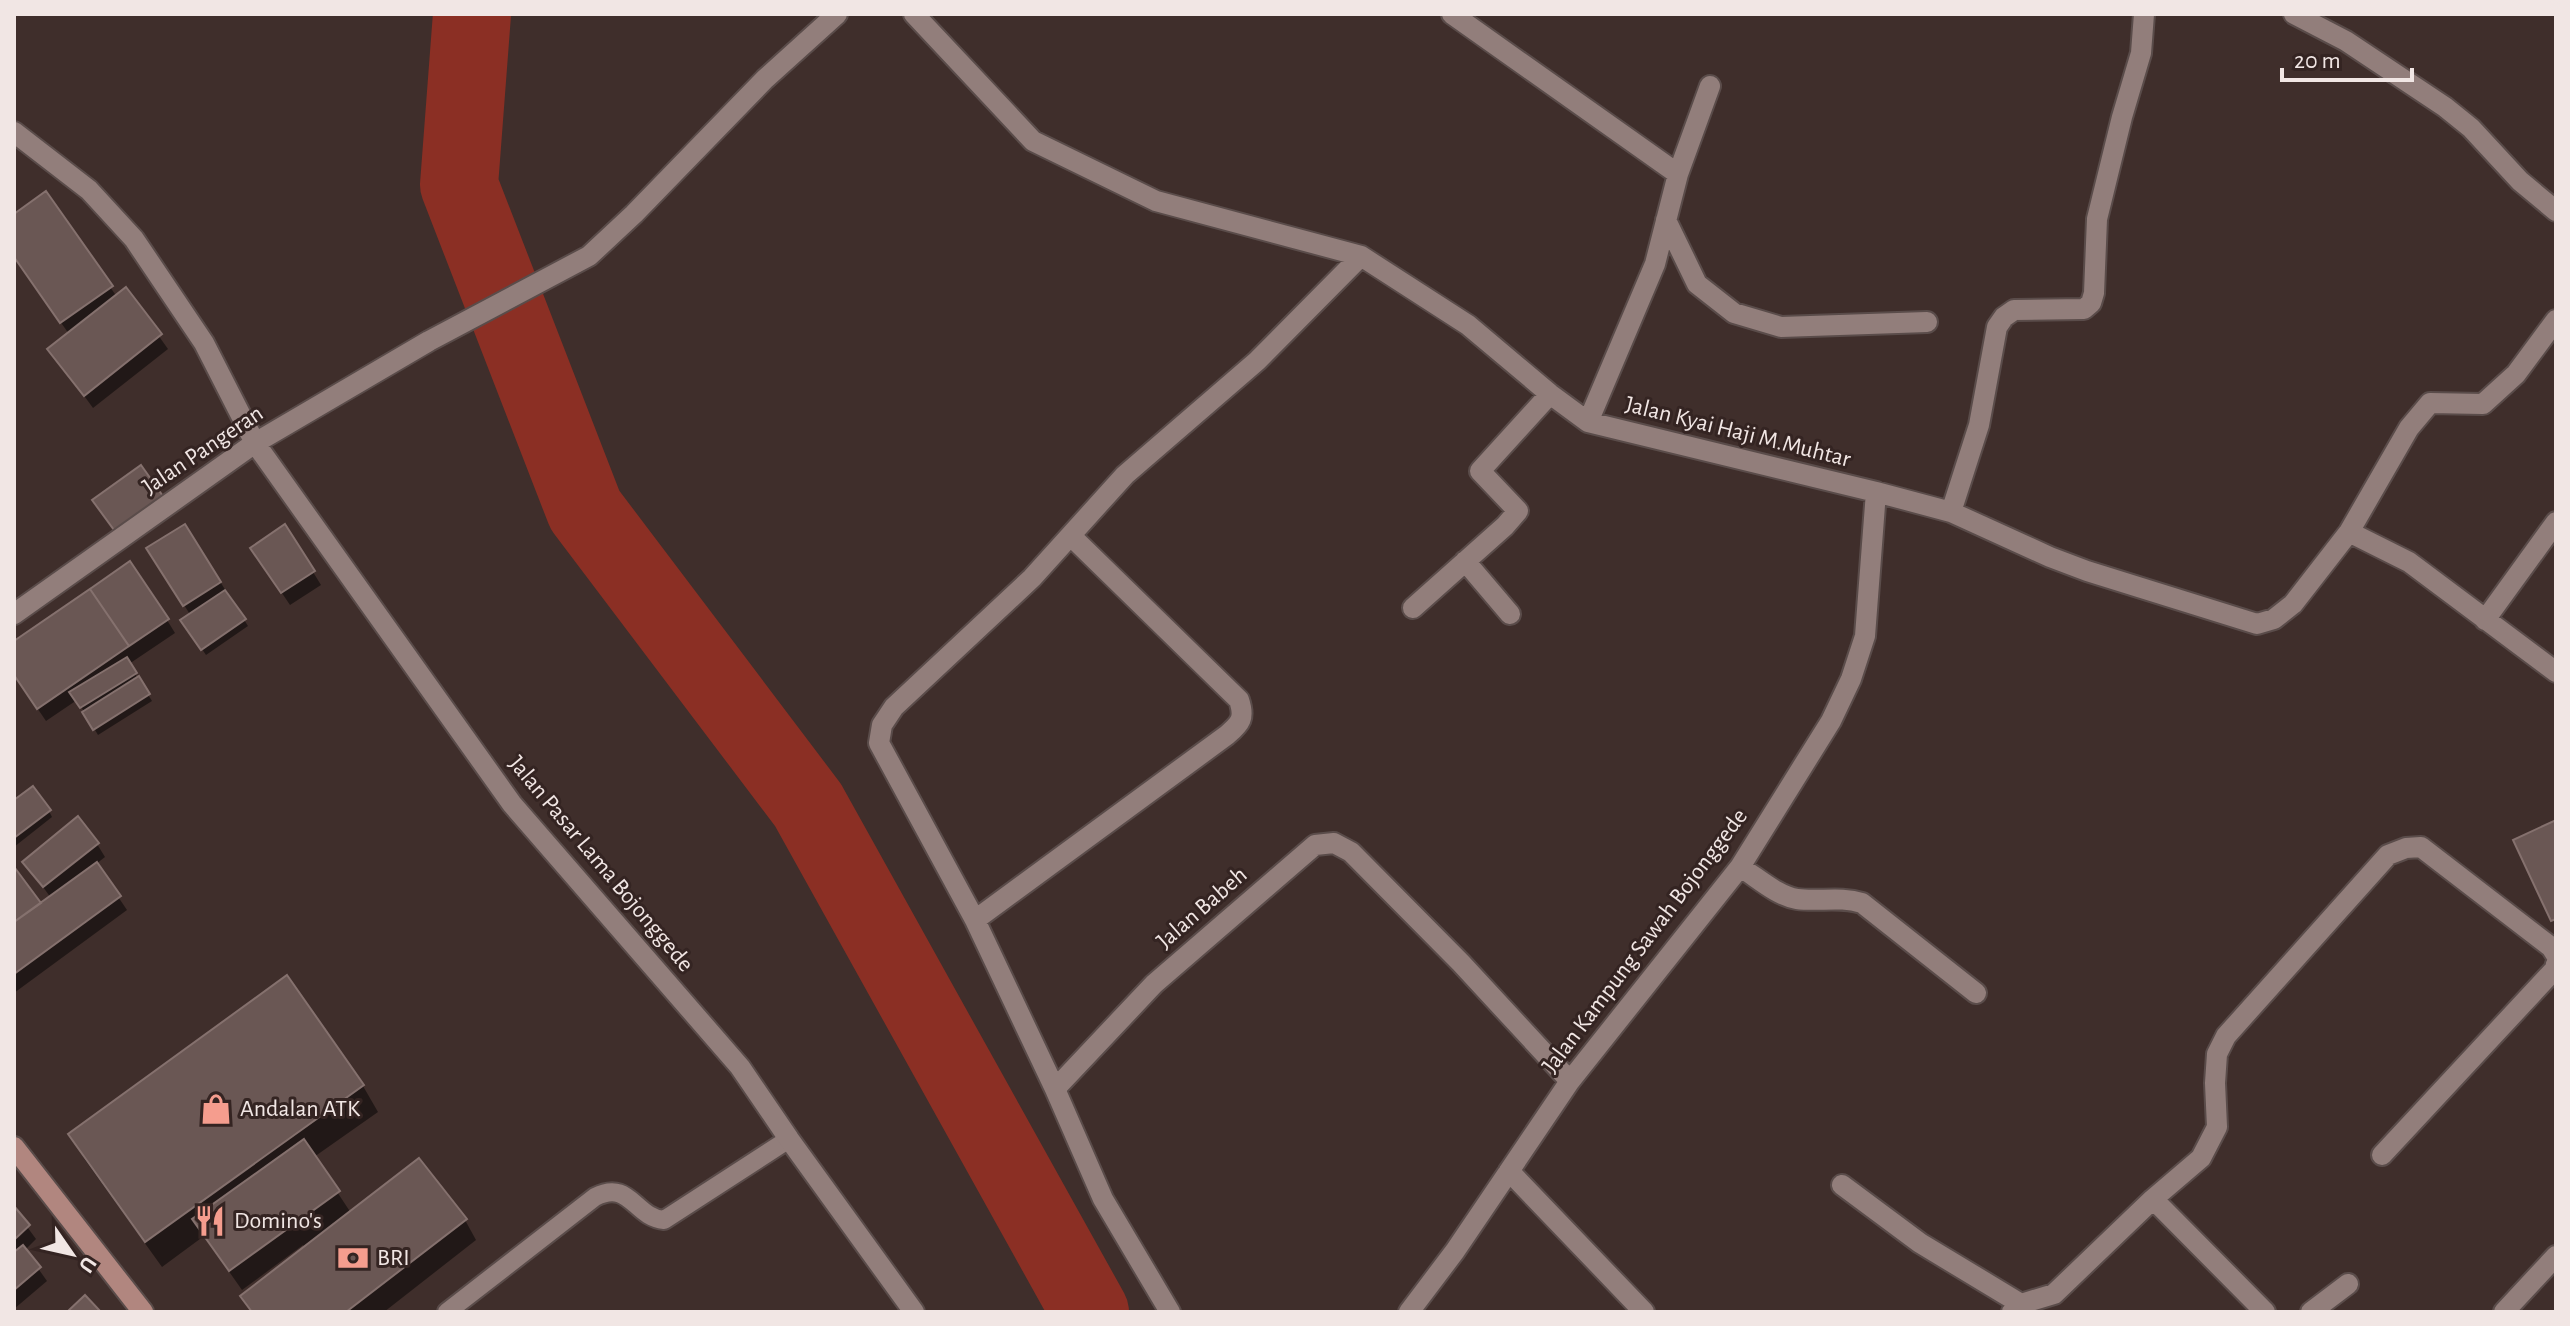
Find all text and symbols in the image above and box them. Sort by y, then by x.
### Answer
scale bar [2282,32,2412,82]
text: 20 m [2294,49,2341,73]
street label: Jalan Kyai Haji M.Muhtar [1623,392,1853,472]
street label: Jalan Pangeran [138,401,268,499]
street label: Jalan Pasar Lama Bojonggede [504,752,698,976]
street label: Jalan Kampung Sawah Bojonggede [1538,804,1752,1078]
street label: Jalan Babeh [1152,863,1252,953]
shop icon: Andalan ATK [199,1092,233,1126]
place label: Andalan ATK [240,1097,361,1121]
restaurant icon: Domino's [193,1204,227,1238]
place label: Domino's [234,1209,322,1233]
north arrow [32,1214,112,1294]
bank icon: BRI [336,1241,370,1275]
place label: BRI [377,1246,410,1270]
text: U [75,1253,101,1277]

